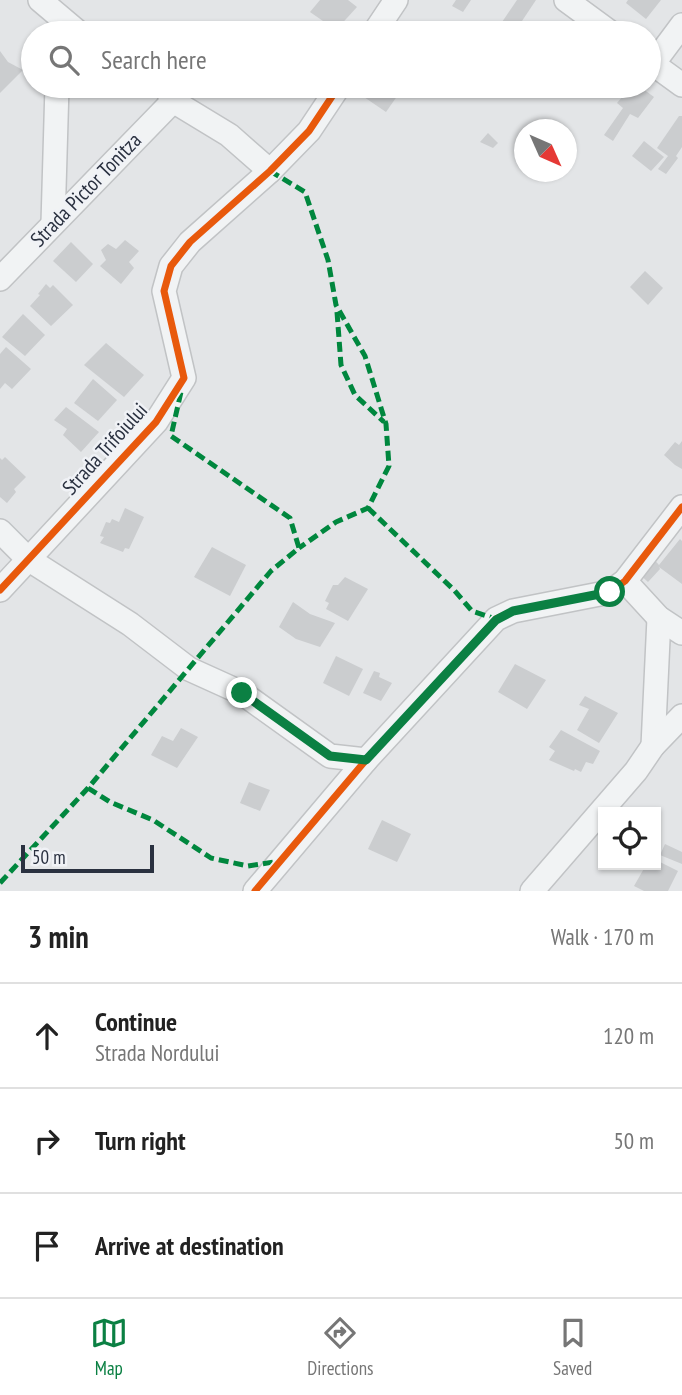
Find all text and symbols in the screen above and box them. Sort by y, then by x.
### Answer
search box [21,21,661,98]
icon: search [45,41,83,79]
text: Search here [101,43,207,76]
north arrow [514,119,577,182]
street label: Strada Pictor Tonitza [24,127,147,252]
street label: Strada Trifoiului [56,397,153,500]
route start [594,576,625,607]
route end [226,677,257,708]
map controls [598,807,661,870]
button: locate [598,807,661,870]
scale bar [21,842,154,874]
text: 50 m [32,845,66,869]
text: 3 min [28,917,89,956]
text: Walk · 170 m [551,922,654,951]
text: Continue [95,1005,177,1038]
icon: ahead [28,1017,66,1055]
text: 120 m [603,1021,654,1050]
text: Strada Nordului [95,1038,220,1067]
icon: right [28,1122,66,1160]
text: Turn right [95,1124,186,1157]
text: 50 m [613,1126,654,1155]
icon: arrive [28,1227,66,1265]
text: Arrive at destination [95,1229,284,1262]
tab: Map [90,1314,128,1380]
tab: Directions [307,1314,373,1380]
tab: Saved [553,1314,592,1380]

